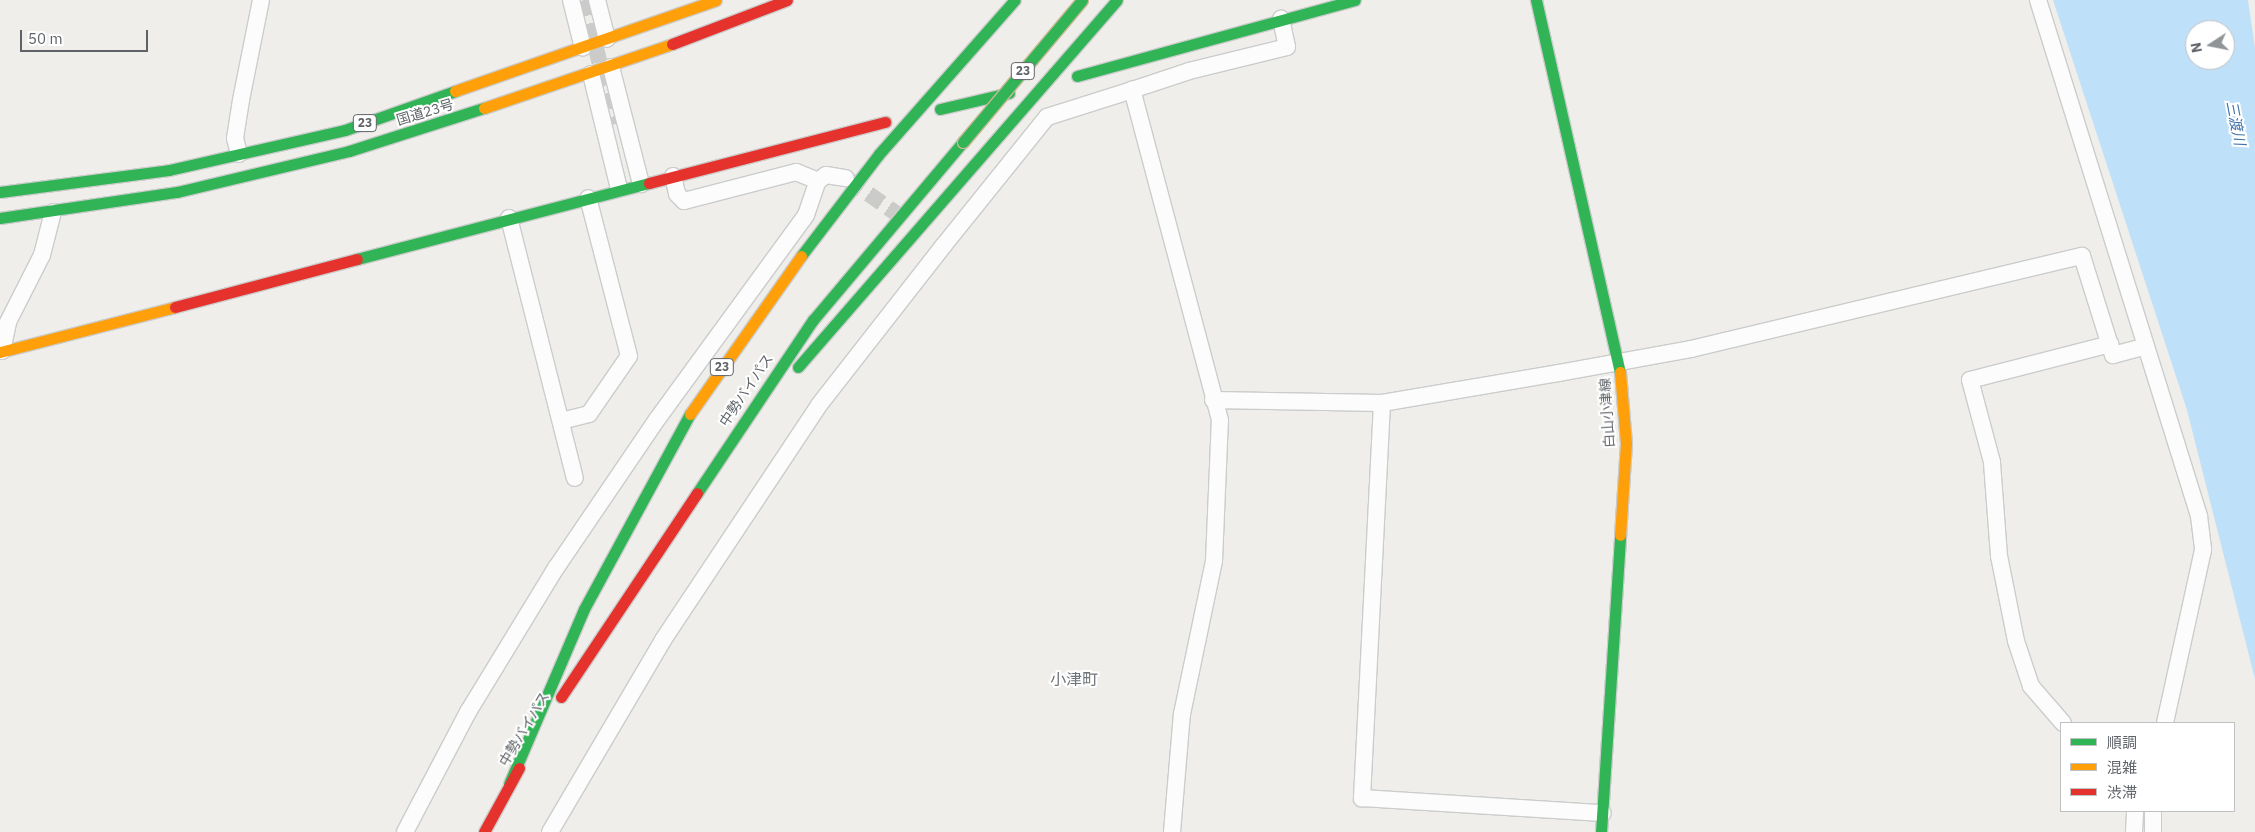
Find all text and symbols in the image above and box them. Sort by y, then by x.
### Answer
scale bar [22,20,150,52]
north arrow [2185,20,2235,70]
text: 50 m [28,29,63,48]
text: N [2186,41,2206,54]
road number: 23 [1010,61,1036,80]
street label: 国道23号 [394,95,456,129]
water label: 三渡川 [2223,99,2249,147]
road number: 23 [352,114,378,132]
street label: 中勢バイパス [716,350,776,430]
road number: 23 [710,358,734,377]
street label: 白山小津線 [1596,377,1618,449]
district label: 小津町 [1050,669,1098,689]
street label: 中勢バイパス [495,689,553,769]
legend [2060,722,2235,812]
text: 順調 [2107,733,2137,752]
text: 混雑 [2107,758,2137,777]
text: 渋滞 [2107,783,2137,802]

